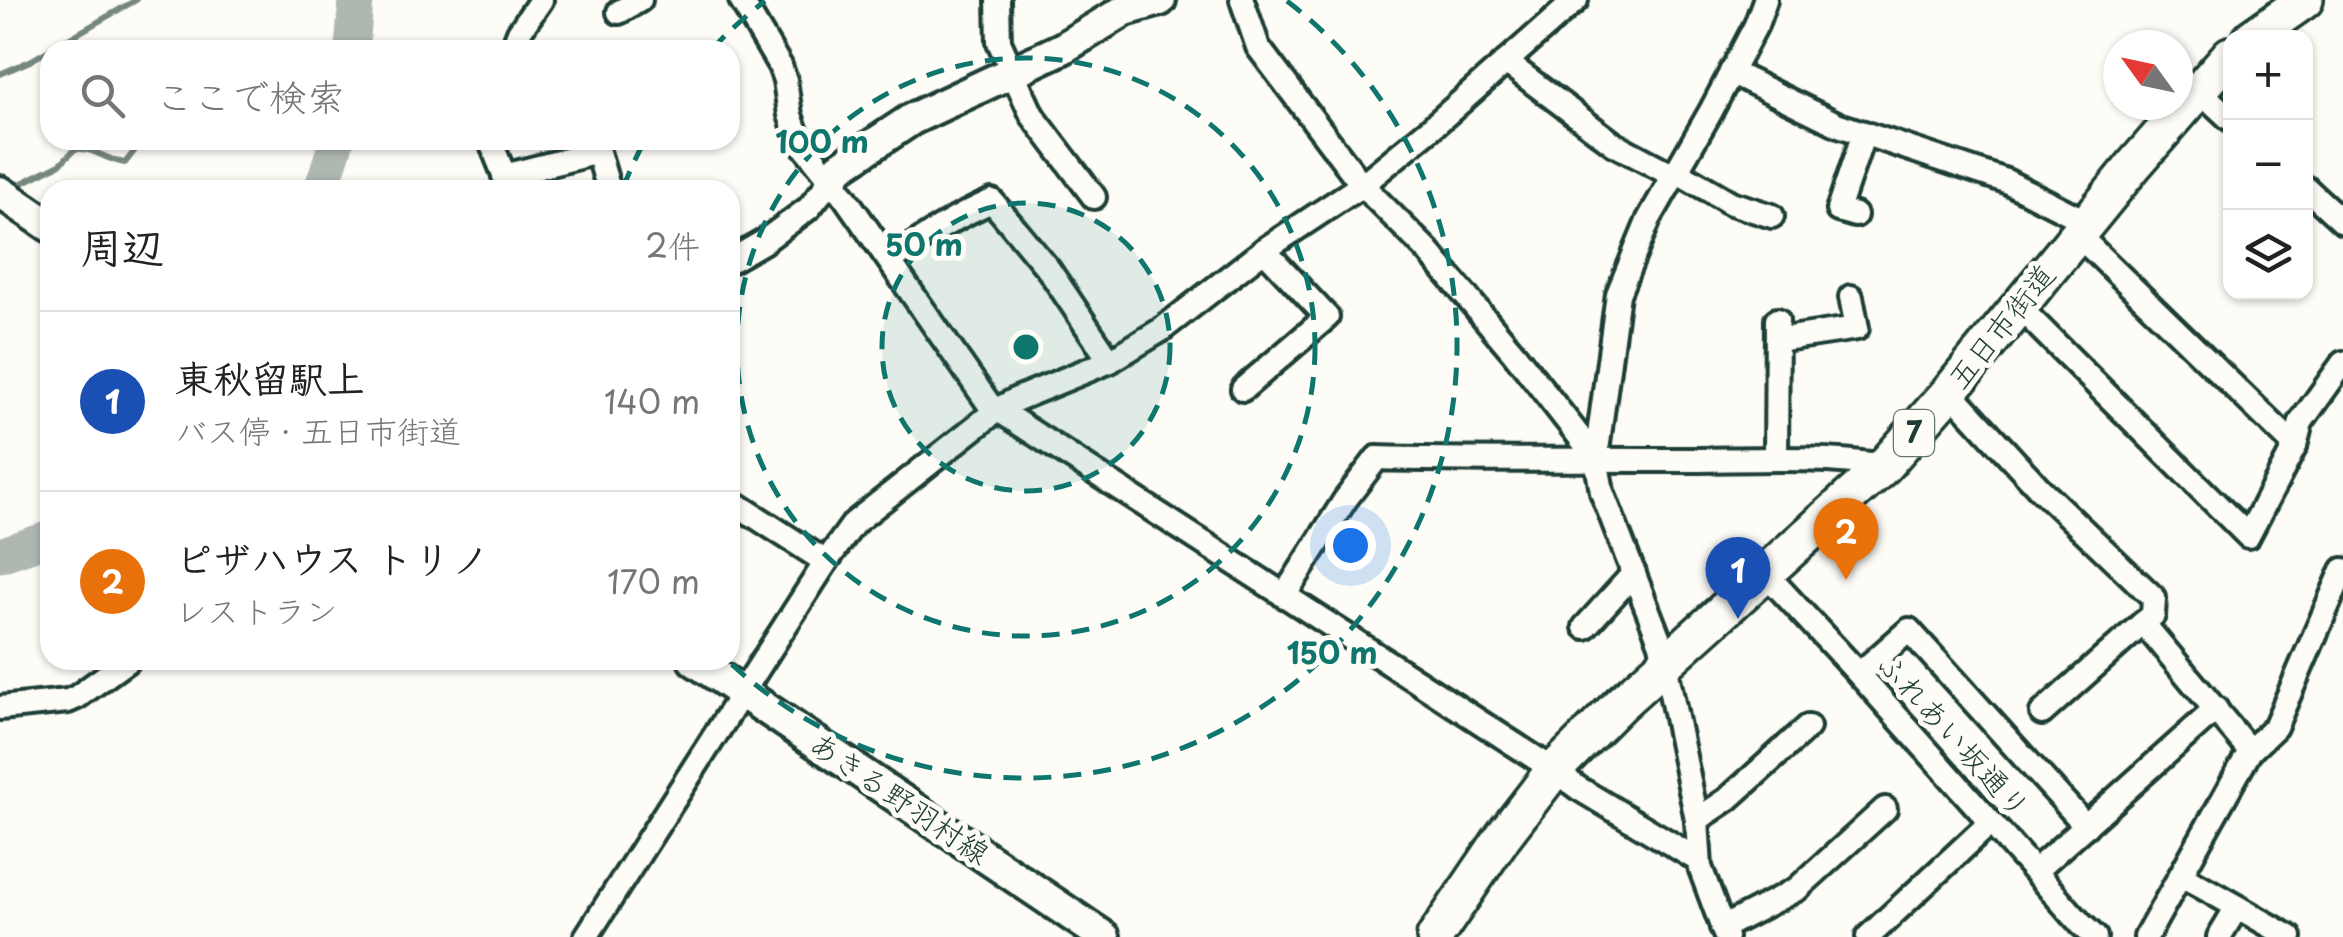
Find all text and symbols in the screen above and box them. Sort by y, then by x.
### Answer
north arrow [2103,30,2193,120]
map controls [2223,30,2313,300]
button: + [2223,30,2313,120]
search box [40,40,740,150]
text: ここで検索 [155,67,345,124]
icon: search [75,68,130,123]
text: 100 m [775,118,869,163]
button: − [2223,120,2313,210]
button: layers [2223,210,2313,300]
text: 周辺 [80,214,164,277]
text: 2件 [645,221,700,269]
text: 50 m [885,221,963,266]
street label: 五日市街道 [1935,253,2065,398]
centre of rings [1008,329,1044,365]
text: 東秋留駅上 [175,349,365,406]
text: 1 [105,377,120,425]
text: 140 m [604,377,700,425]
text: バス停 · 五日市街道 [175,406,461,454]
road number: 7 [1894,410,1934,456]
pin: 2 [1814,498,1878,580]
your location [1325,520,1376,571]
text: ピザハウス トリノ [175,529,489,586]
pin: 1 [1706,536,1770,619]
text: 2 [101,557,124,605]
text: 170 m [607,557,700,605]
text: レストラン [175,586,338,634]
text: 150 m [1287,629,1377,674]
street label: ふれあい坂通り [1868,641,2042,827]
street label: あきる野羽村線 [801,720,1000,874]

